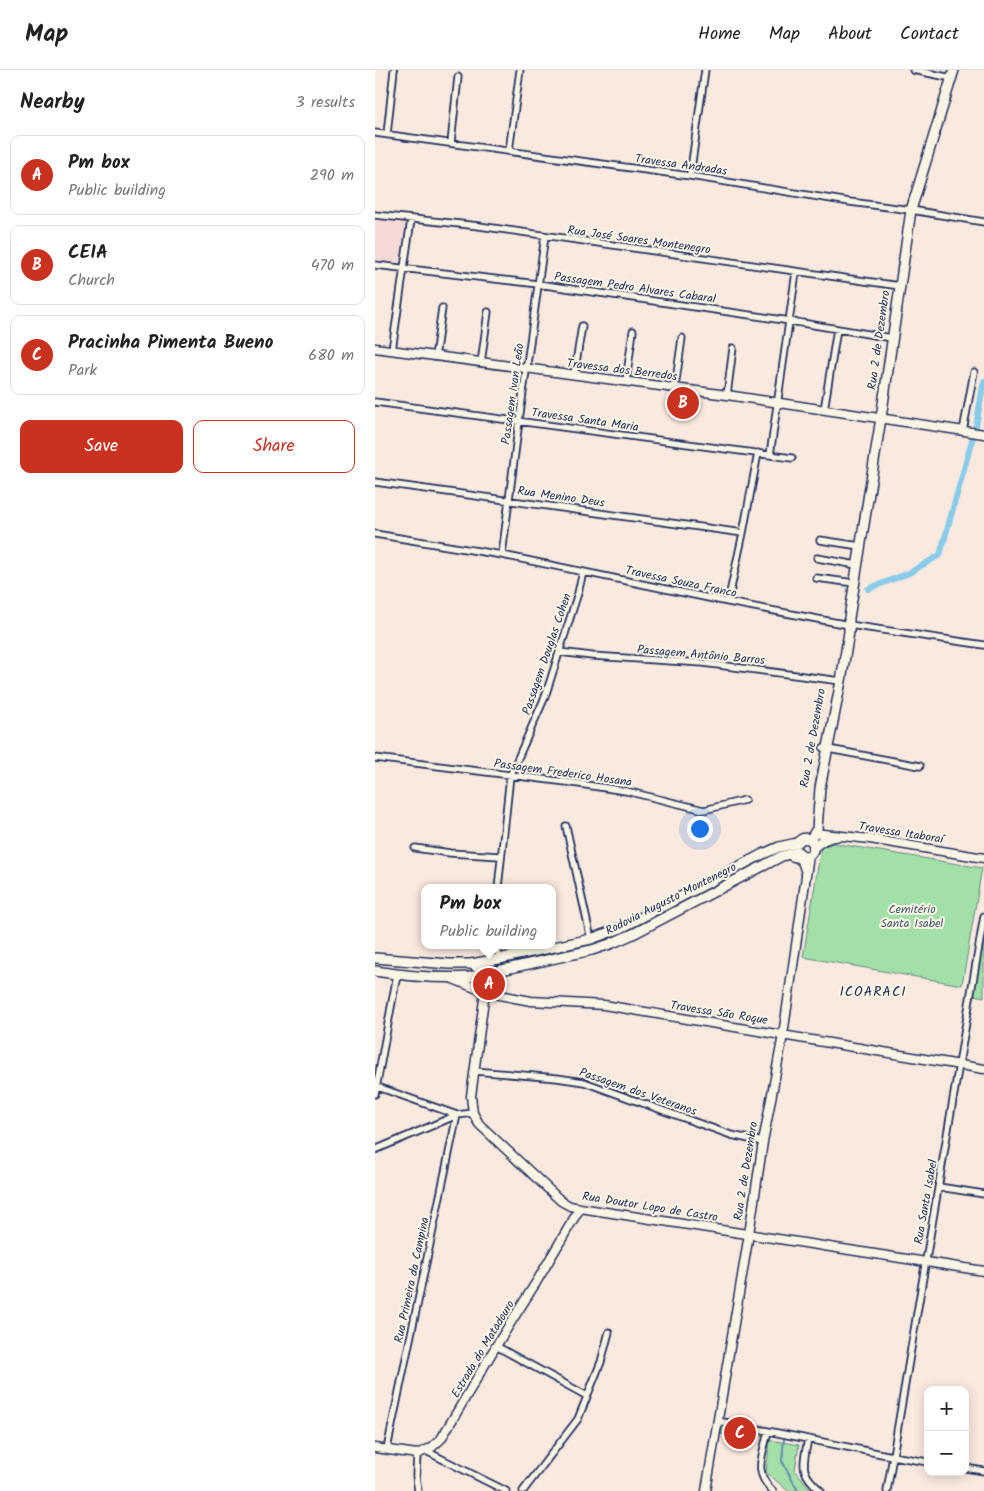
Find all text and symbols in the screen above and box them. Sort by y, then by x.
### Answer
text: Map [25,15,68,54]
text: Home [698,20,741,49]
text: Map [769,20,800,49]
text: About [828,20,872,49]
text: Contact [900,20,959,49]
text: Nearby [20,86,85,119]
text: 3 results [296,90,355,115]
text: Pm box [68,148,130,178]
street label: Travessa Andradas [634,149,728,181]
text: A [32,163,42,188]
text: 290 m [310,163,354,188]
text: Public building [68,178,166,203]
street label: Rua José Soares Montenegro [566,221,712,259]
text: CEIA [68,238,108,268]
text: B [32,253,42,278]
text: 470 m [311,253,354,278]
street label: Passagem Pedro Alvares Cabaral [553,267,717,309]
text: Church [68,268,115,293]
street label: Rua 2 de Dezembro [863,289,895,391]
text: Pracinha Pimenta Bueno [68,328,273,358]
street label: Passagem Ivan Leão [496,342,530,446]
text: C [32,343,42,368]
text: 680 m [308,343,354,368]
street label: Travessa dos Berredos [566,354,678,386]
text: Park [68,358,97,383]
pin: B [667,384,699,422]
street label: Travessa Santa Maria [530,403,640,437]
button: Save [20,420,183,473]
button: Share [193,420,355,473]
street label: Rua Menino Deus [516,481,606,513]
street label: Travessa Souza Franco [624,561,738,603]
street label: Passagem Douglas Cohen [517,591,577,717]
street label: Passagem Antônio Barros [636,640,766,670]
street label: Rua 2 de Dezembro [795,687,831,789]
street label: Passagem Frederico Hosana [493,754,634,792]
your location [687,816,713,842]
street label: Travessa Itaboraí [857,817,947,849]
street label: Rodovia Augusto Montenegro [602,858,740,940]
popup [421,884,556,949]
text: Pm box [440,889,501,919]
park label: Cemitério Santa Isabel [881,900,943,933]
text: Public building [440,919,537,944]
pin: A [473,965,505,1003]
district label: ICOARACI [839,981,907,1003]
street label: Travessa São Roque [669,996,770,1030]
street label: Passagem dos Veteranos [577,1063,699,1121]
street label: Rua 2 de Dezembro [729,1120,763,1222]
street label: Rua Santa Isabel [909,1158,943,1246]
street label: Rua Doutor Lopo de Castro [581,1187,719,1227]
street label: Rua Primeira da Campina [389,1215,435,1345]
street label: Estrada do Matadouro [446,1297,520,1401]
map controls [924,1386,969,1476]
button: + [924,1386,969,1431]
pin: C [724,1414,756,1452]
button: − [924,1431,969,1476]

